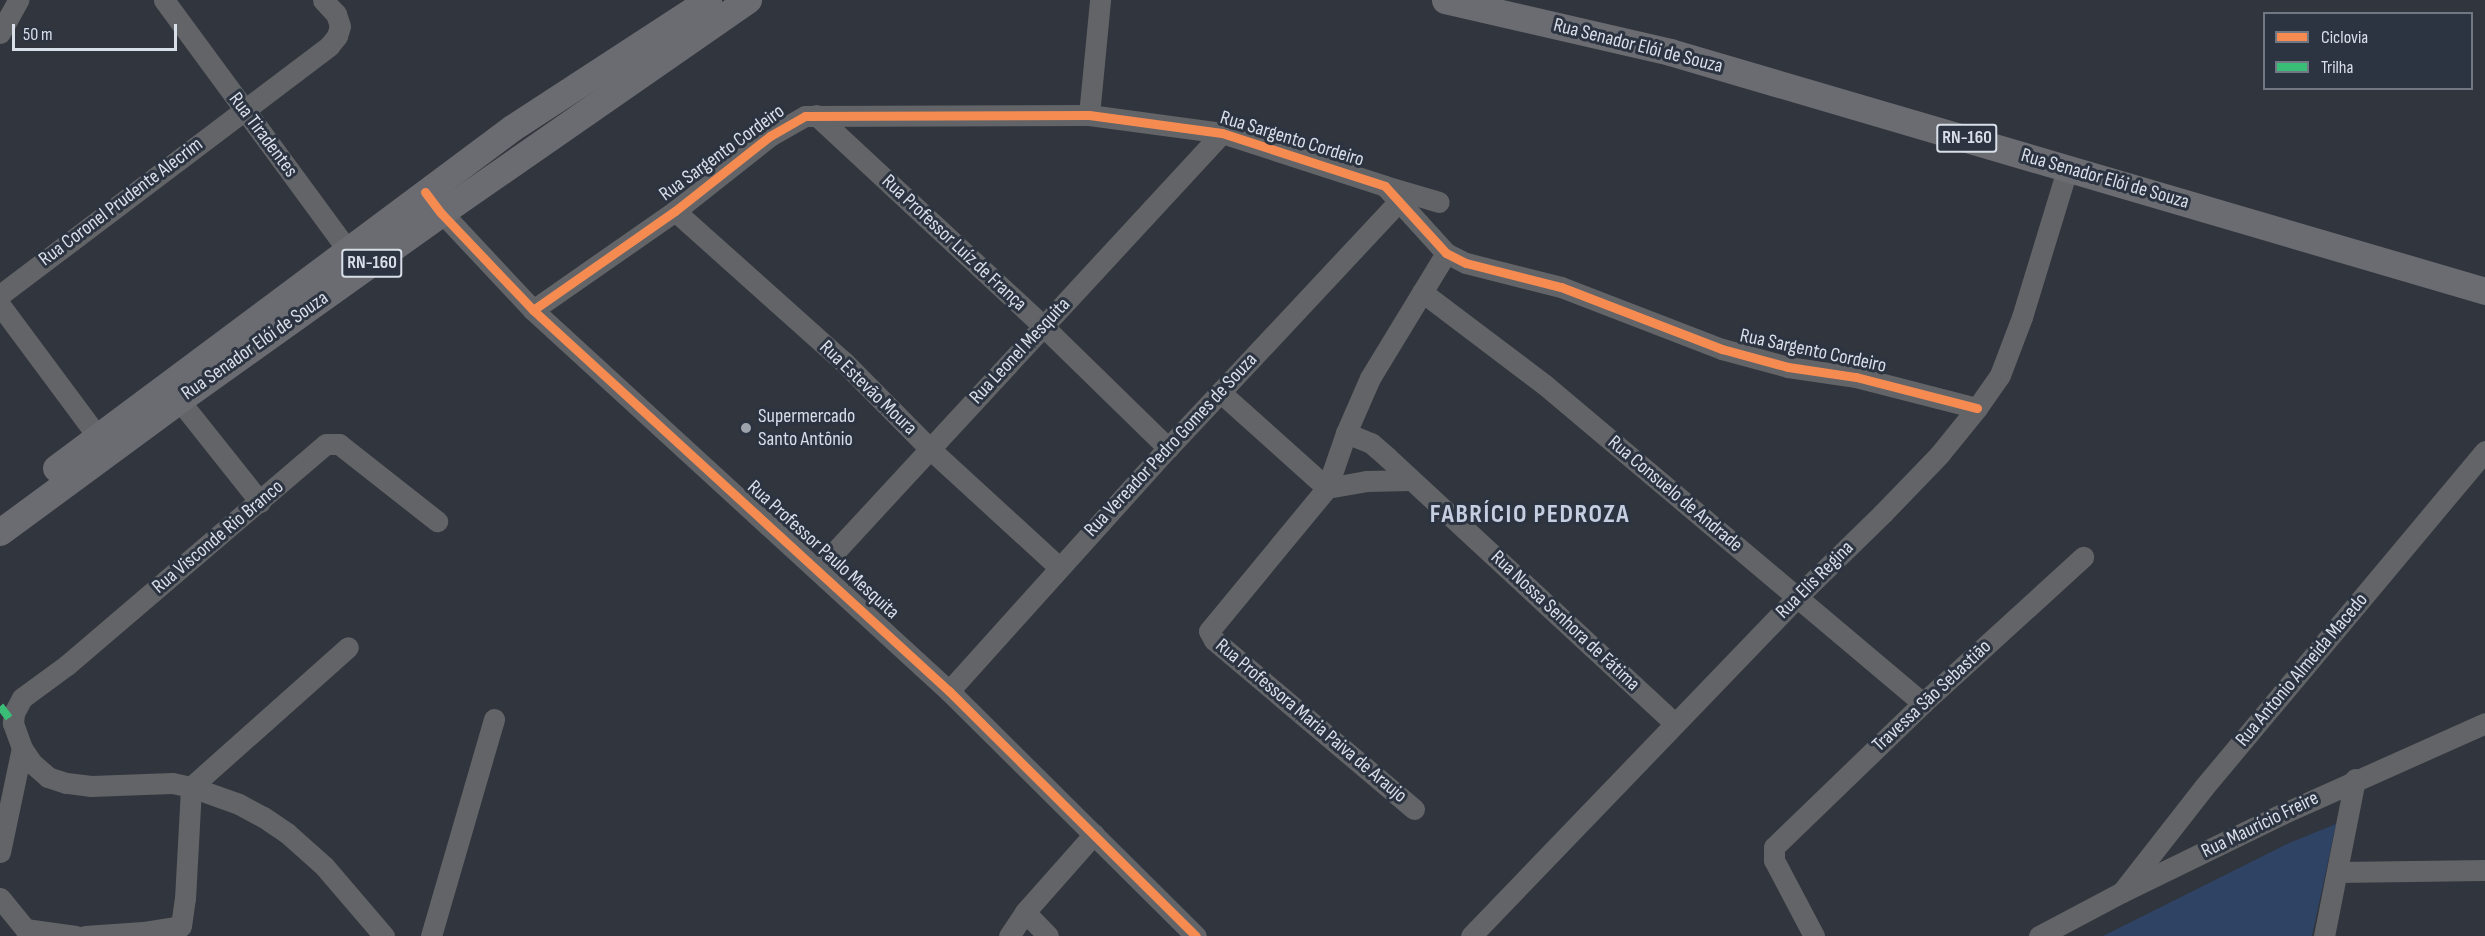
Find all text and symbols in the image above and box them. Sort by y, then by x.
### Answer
scale bar [15,12,180,50]
legend [2263,12,2473,90]
street label: Rua Senador Elói de Souza [1551,13,1725,79]
text: 50 m [23,24,53,45]
text: Ciclovia [2321,27,2368,48]
text: Trilha [2321,57,2353,78]
street label: Rua Tiradentes [223,88,303,182]
street label: Rua Sargento Cordeiro [655,99,789,207]
street label: Rua Sargento Cordeiro [1217,106,1367,172]
road number: RN-160 [1936,123,1998,153]
street label: Rua Coronel Prudente Alecrim [34,133,208,271]
street label: Rua Senador Elói de Souza [2018,144,2192,214]
street label: Rua Professor Luíz de França [877,170,1031,316]
road number: RN-160 [340,248,404,278]
street label: Rua Senador Elói de Souza [177,286,333,406]
street label: Rua Leonel Mesquita [965,293,1075,409]
street label: Rua Sargento Cordeiro [1738,324,1888,378]
street label: Rua Estevão Moura [814,336,922,440]
street label: Rua Vereador Pedro Gomes de Souza [1080,348,1262,542]
place label: Supermercado Santo Antônio [758,404,855,451]
marker: Supermercado Santo Antônio [739,421,753,435]
street label: Rua Consuelo de Andrade [1603,431,1747,557]
street label: Rua Visconde Rio Branco [147,475,289,599]
street label: Rua Professor Paulo Mesquita [742,476,904,624]
district label: FABRÍCIO PEDROZA [1430,499,1630,531]
street label: Rua Elis Regina [1771,536,1859,624]
street label: Rua Nossa Senhora de Fátima [1485,546,1645,696]
street label: Rua Antonio Almeida Macedo [2231,588,2373,752]
street label: Rua Professora Maria Paiva de Araujo [1210,634,1412,808]
street label: Travessa São Sebastião [1868,635,1996,757]
street label: Rua Maurício Freire [2198,786,2322,864]

